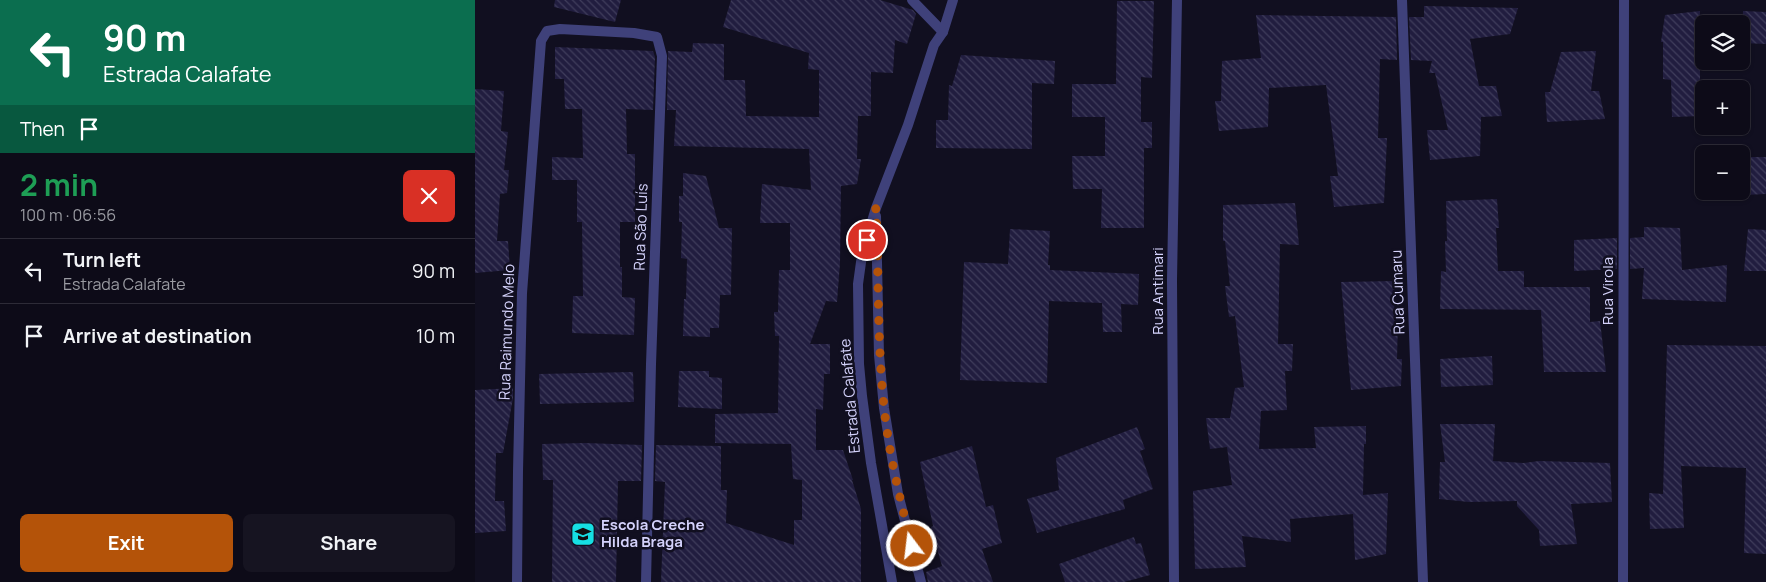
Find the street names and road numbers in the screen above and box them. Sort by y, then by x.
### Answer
street label: Rua São Luís [628,183,653,271]
street label: Rua Antimari [1147,247,1168,335]
street label: Rua Cumaru [1386,249,1409,335]
street label: Rua Virola [1597,257,1618,325]
street label: Rua Raimundo Melo [494,264,519,400]
street label: Estrada Calafate [834,338,865,454]

